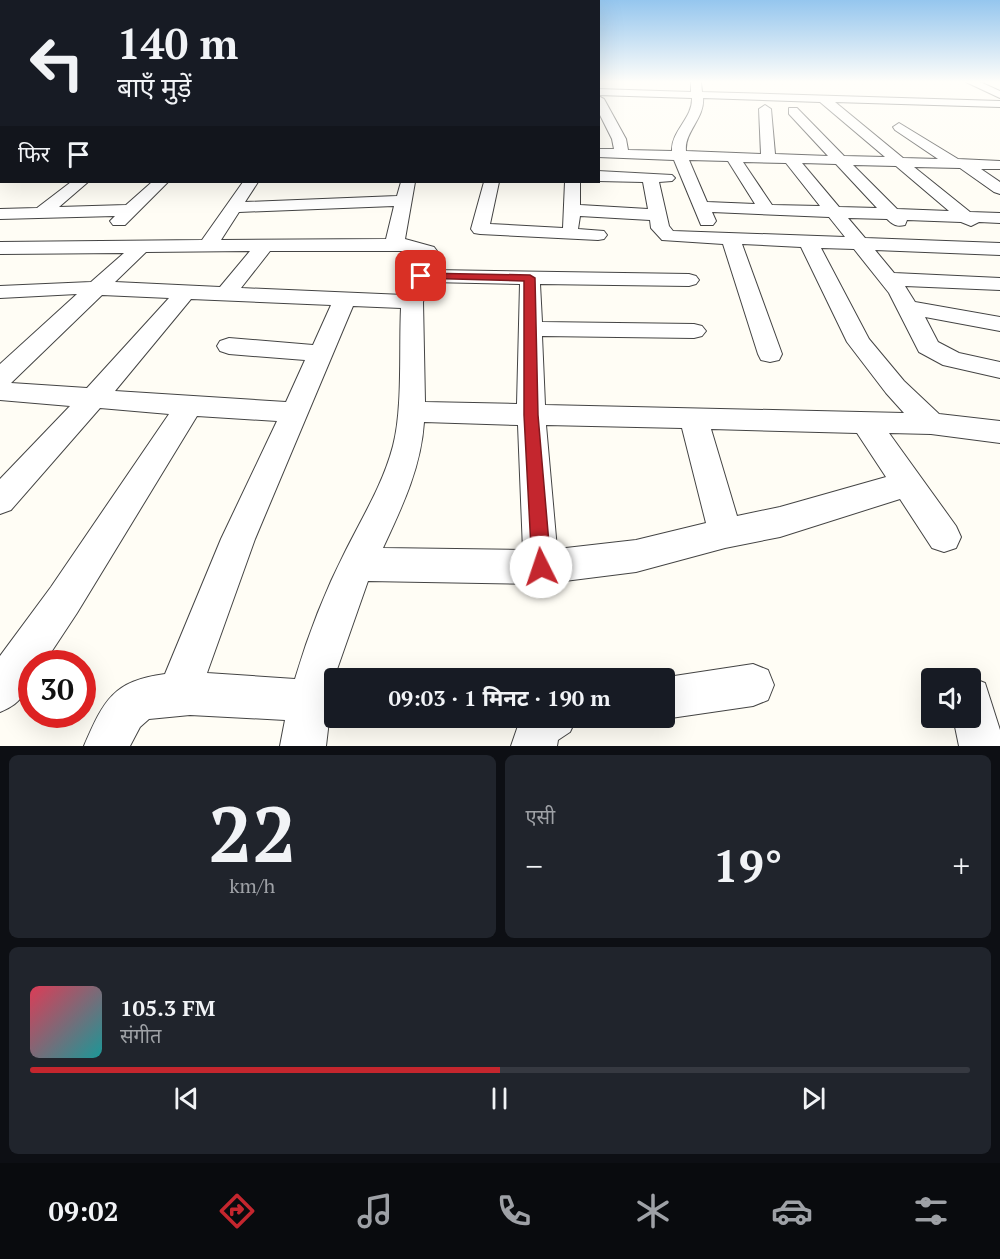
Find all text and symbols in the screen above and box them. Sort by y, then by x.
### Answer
text: 140 m [117,15,238,71]
icon: left [18,24,96,102]
text: बाएँ मुड़ें [117,69,192,105]
icon: arrive [62,138,95,171]
text: फिर [18,139,50,168]
pin [395,250,446,301]
icon: arrive [404,259,437,292]
position arrow [509,535,573,599]
speed limit sign: 30 [18,650,96,728]
map controls [921,668,981,728]
button: sound [921,668,981,728]
text: 09:03 · 1 मिनट · 190 m [388,683,611,712]
text: 22 [208,781,296,884]
text: एसी [526,803,555,830]
text: 19° [713,835,782,895]
text: − [526,844,543,887]
text: + [952,844,970,887]
text: km/h [229,872,275,899]
text: 105.3 FM [120,993,215,1022]
text: संगीत [120,1022,161,1049]
icon: previous [170,1082,203,1115]
icon: pause [483,1082,516,1115]
icon: next [797,1082,830,1115]
icon: directions [216,1190,258,1232]
icon: music [354,1190,396,1232]
icon: phone [493,1190,535,1232]
icon: climate [632,1190,674,1232]
icon: car [771,1190,813,1232]
icon: filters [910,1190,952,1232]
text: 09:02 [48,1193,119,1229]

